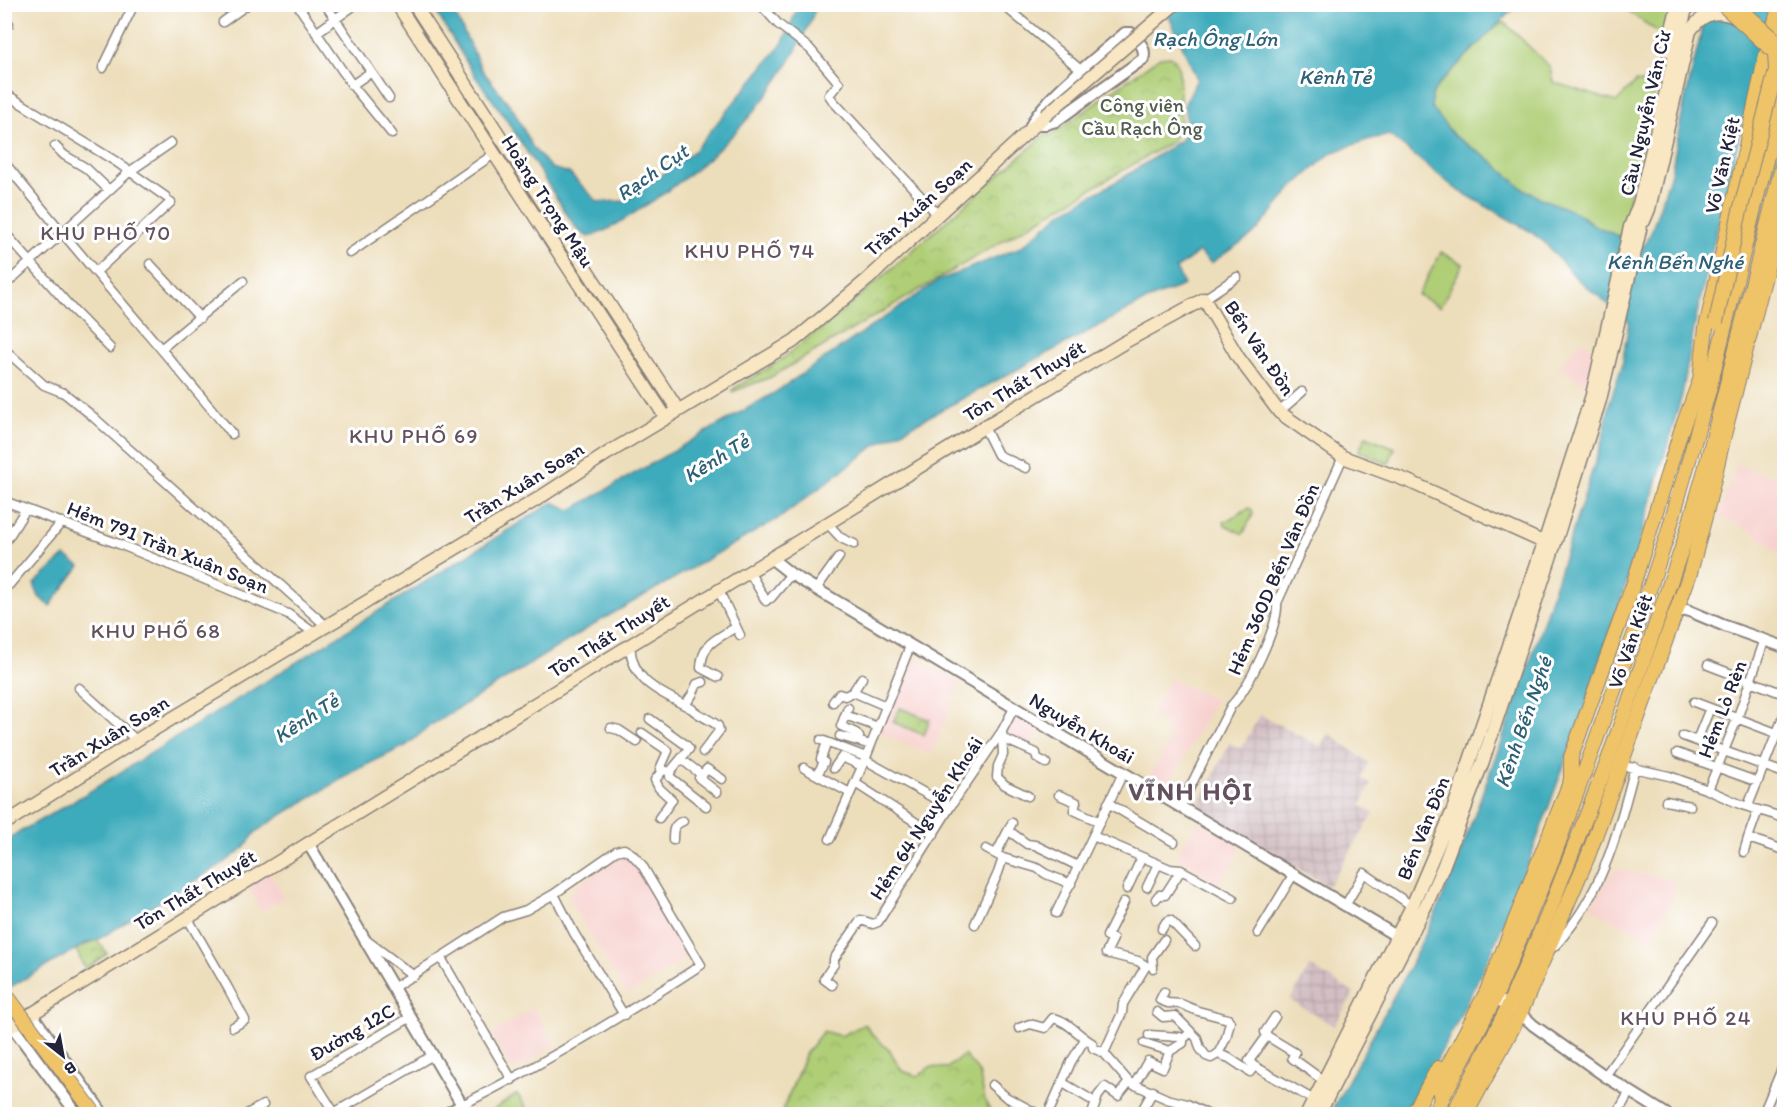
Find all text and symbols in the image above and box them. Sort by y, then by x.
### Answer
water label: Rạch Ông Lớn [1153,26,1278,51]
street label: Cầu Nguyễn Văn Cừ [1614,28,1676,198]
water label: Kênh Tẻ [1299,64,1372,89]
park label: Công viên Cầu Rạch Ông [1081,93,1204,140]
street label: Võ Văn Kiệt [1699,114,1745,216]
street label: Hoàng Trọng Mậu [496,130,600,272]
water label: Rạch Cụt [611,137,694,206]
street label: Trần Xuân Soạn [859,152,977,262]
district label: KHU PHỐ 70 [40,220,172,245]
district label: KHU PHỐ 74 [684,238,816,263]
water label: Kênh Bến Nghé [1607,249,1744,274]
street label: Bến Vân Đồn [1219,296,1301,400]
street label: Tôn Thất Thuyết [959,335,1089,427]
district label: KHU PHỐ 69 [349,423,479,448]
water label: Kênh Tẻ [679,428,754,488]
street label: Trần Xuân Soạn [460,437,588,529]
street label: Hẻm 360D Bến Vân Đồn [1222,480,1324,678]
street label: Hẻm 791 Trần Xuân Soạn [64,496,272,598]
street label: Tôn Thất Thuyết [544,589,674,683]
street label: Võ Văn Kiệt [1603,590,1657,692]
district label: KHU PHỐ 68 [91,618,221,643]
water label: Kênh Bến Nghé [1489,652,1557,791]
street label: Hẻm Lò Rèn [1692,657,1752,761]
water label: Kênh Tẻ [269,687,344,748]
street label: Nguyễn Khoái [1025,687,1139,769]
street label: Trần Xuân Soạn [45,690,173,782]
street label: Hẻm 64 Nguyễn Khoái [864,732,988,904]
street label: Bến Vân Đồn [1391,773,1455,883]
district label: VĨNH HỘI [1129,775,1253,807]
street label: Tôn Thất Thuyết [130,844,260,936]
street label: Đường 12C [305,998,399,1066]
district label: KHU PHỐ 24 [1620,1005,1752,1030]
north arrow [33,1026,93,1086]
text: B [61,1058,80,1080]

